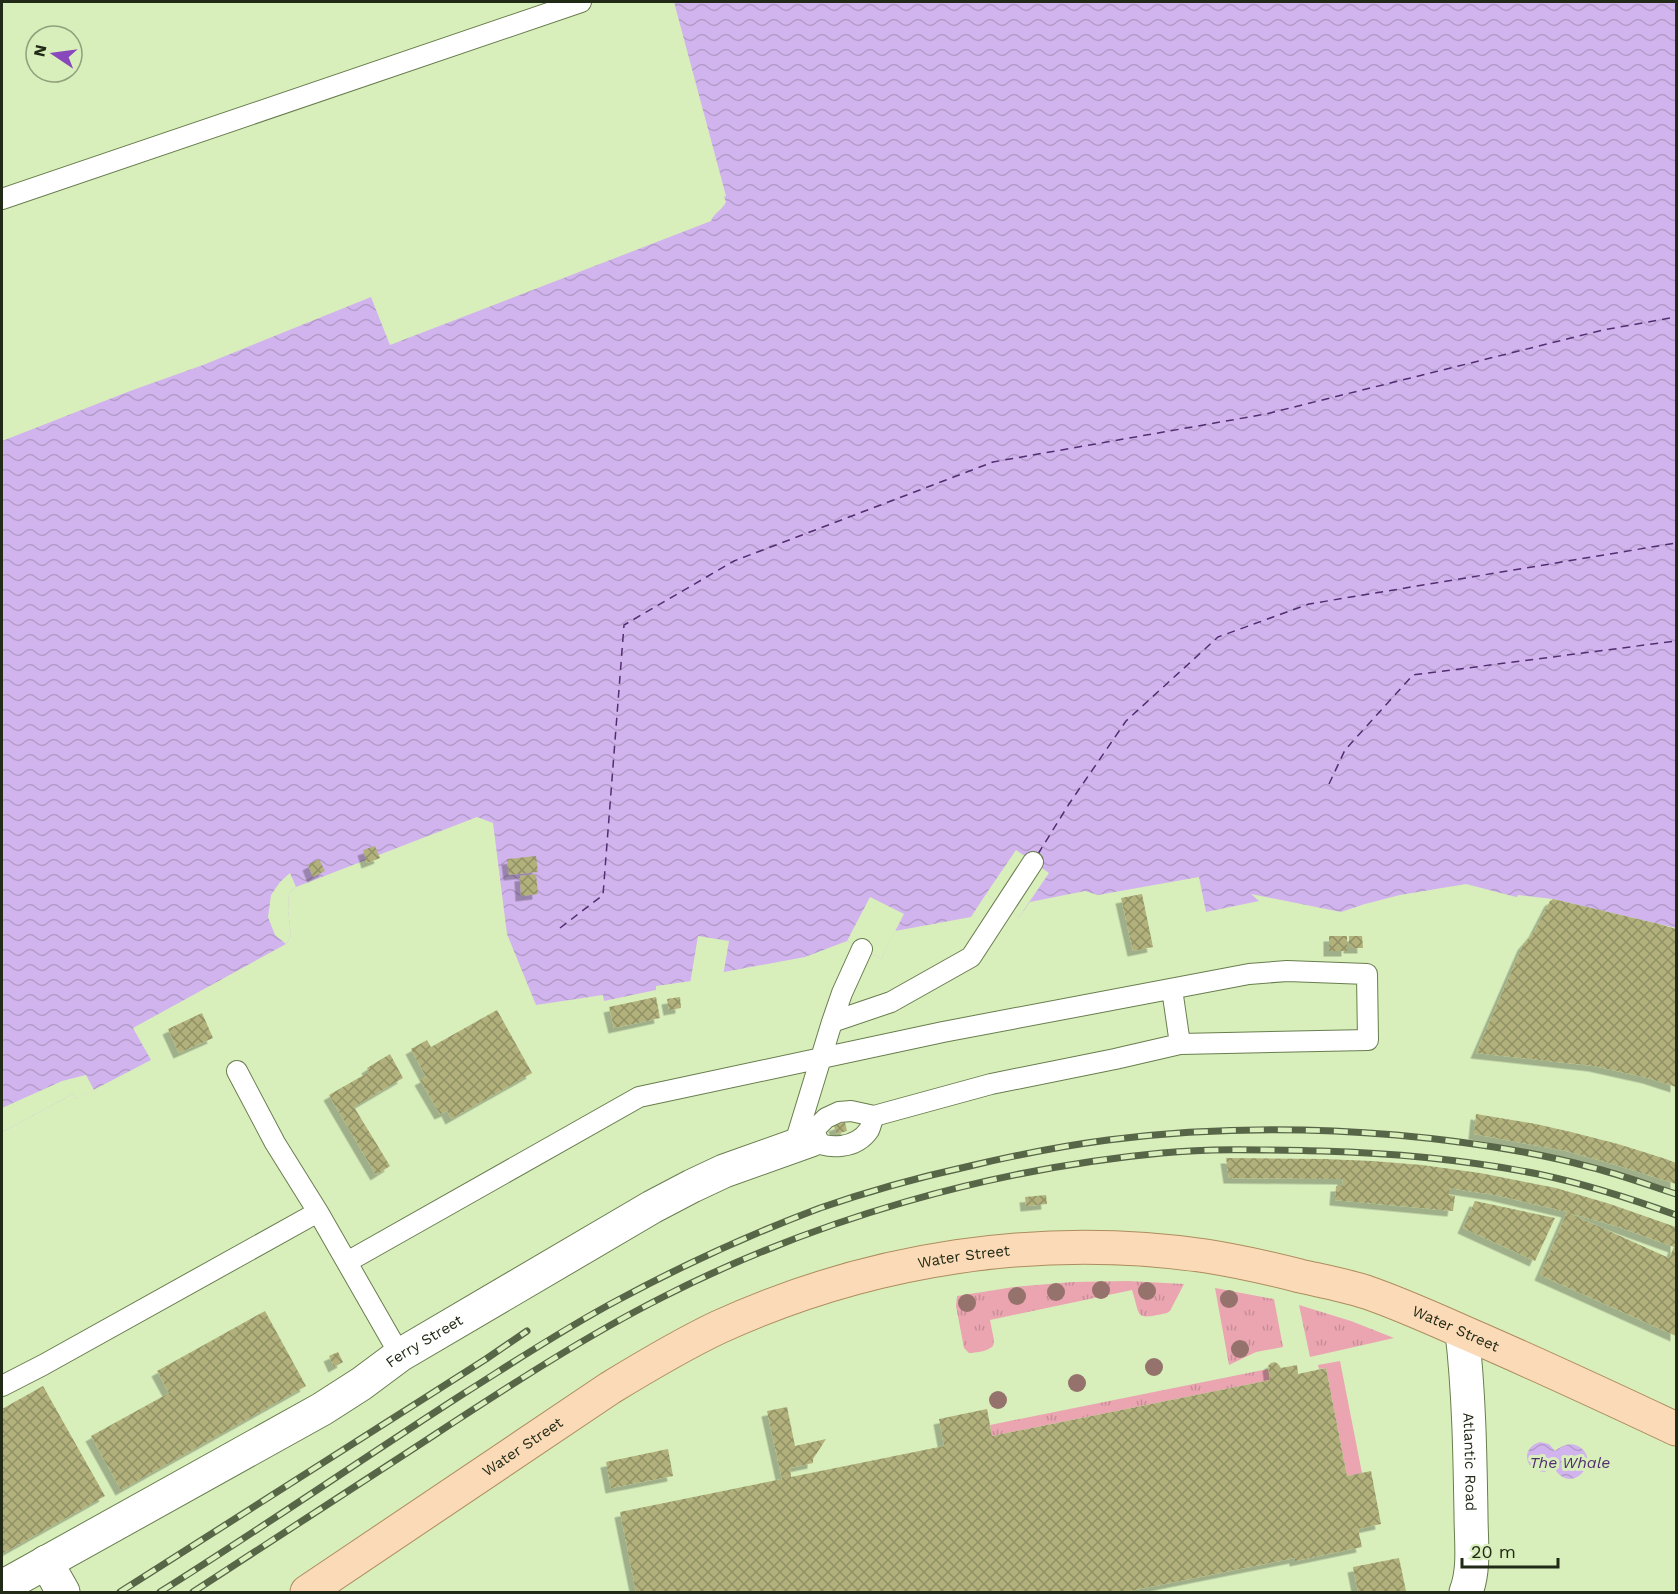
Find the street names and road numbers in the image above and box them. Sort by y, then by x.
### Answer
street label: Water Street [916,1241,1011,1272]
street label: Water Street [1409,1302,1502,1356]
street label: Ferry Street [382,1311,467,1372]
street label: Atlantic Road [1459,1412,1480,1511]
street label: Water Street [479,1413,567,1480]

